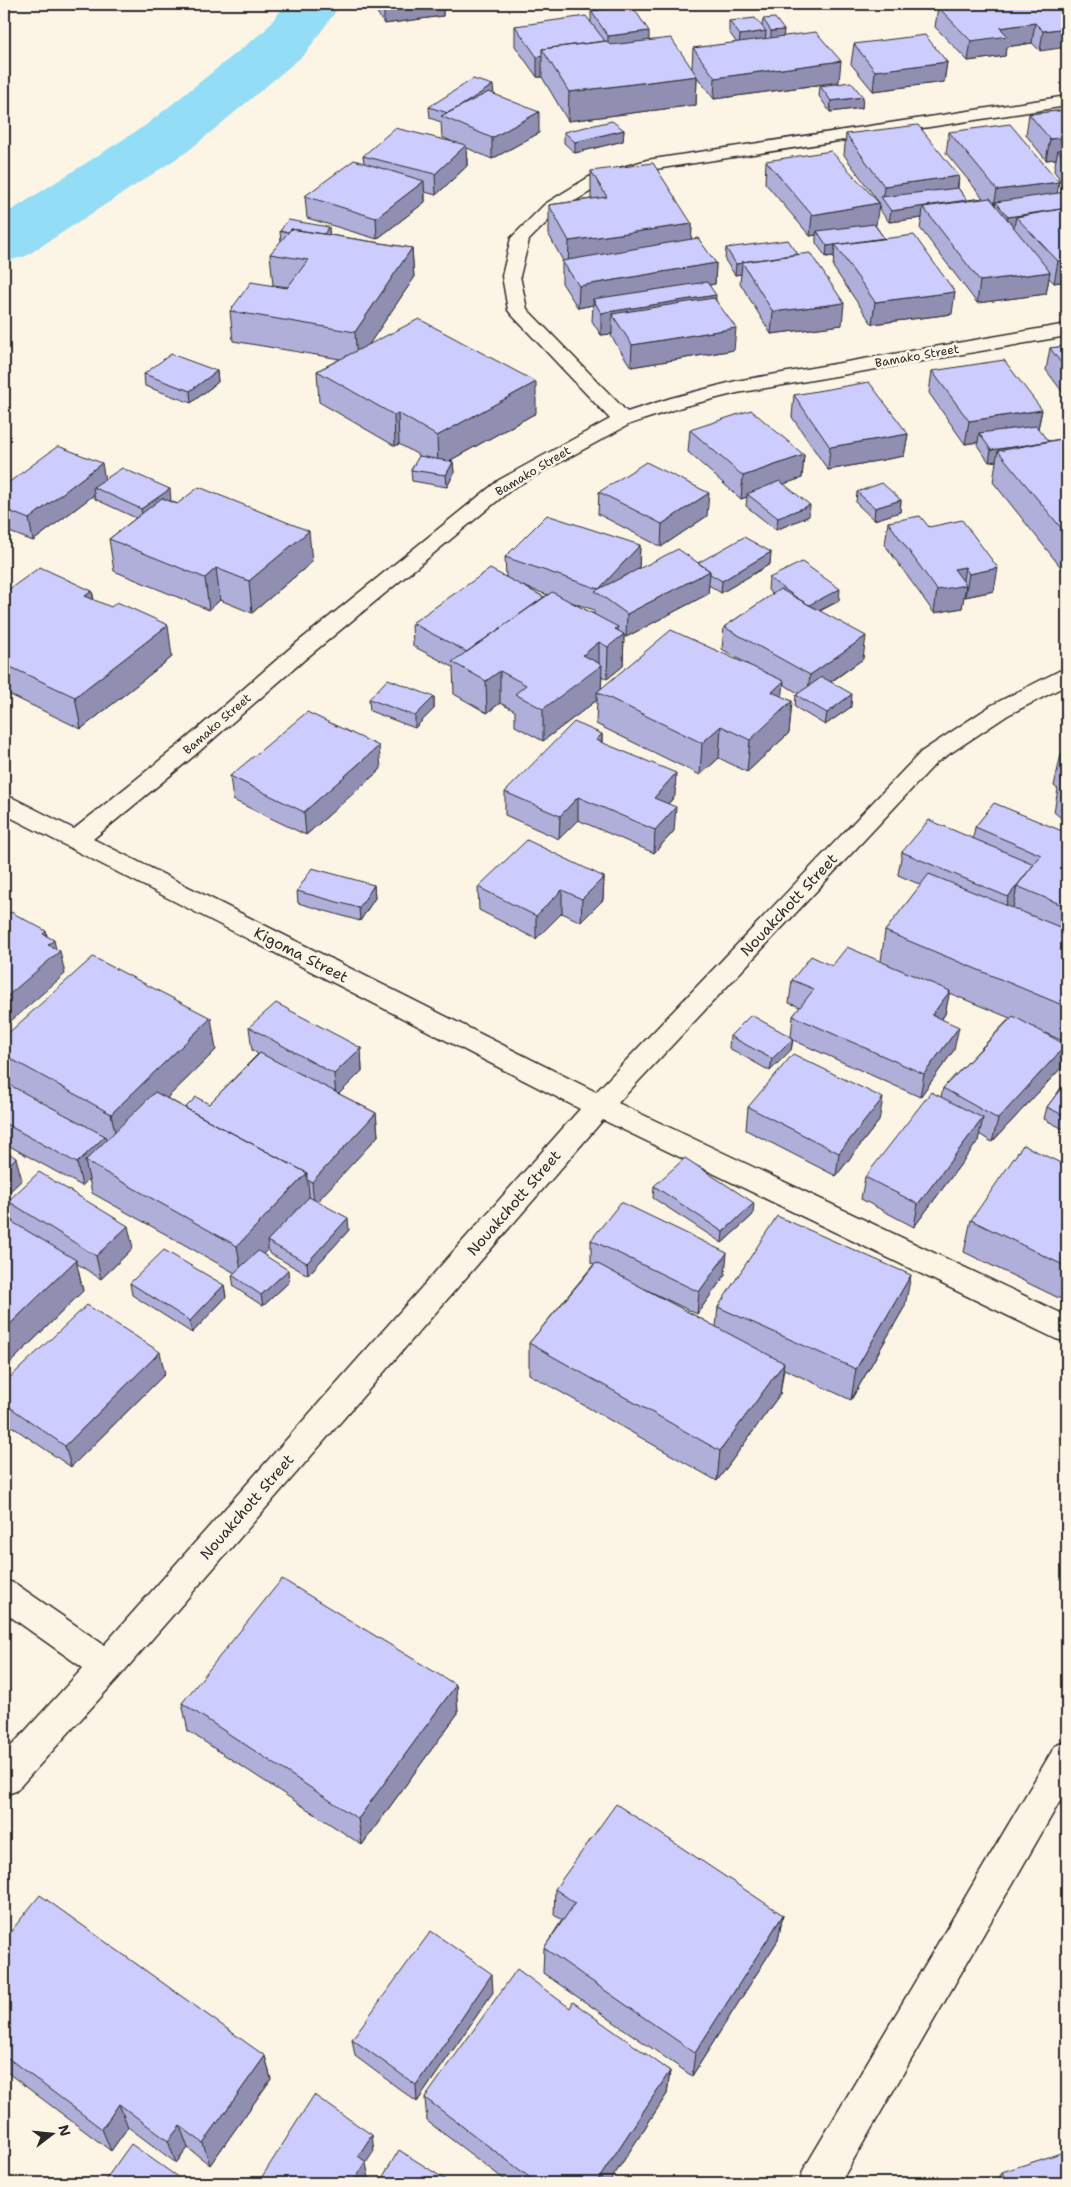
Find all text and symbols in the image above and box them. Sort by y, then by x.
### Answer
street label: Bamako Street [874,341,960,371]
street label: Bamako Street [492,442,574,500]
street label: Bamako Street [180,690,254,758]
street label: Nouakchott Street [736,849,842,961]
street label: Kigoma Street [251,923,351,987]
street label: Nouakchott Street [463,1146,565,1260]
street label: Nouakchott Street [196,1450,298,1564]
north arrow [28,2110,78,2160]
text: N [54,2123,75,2138]

